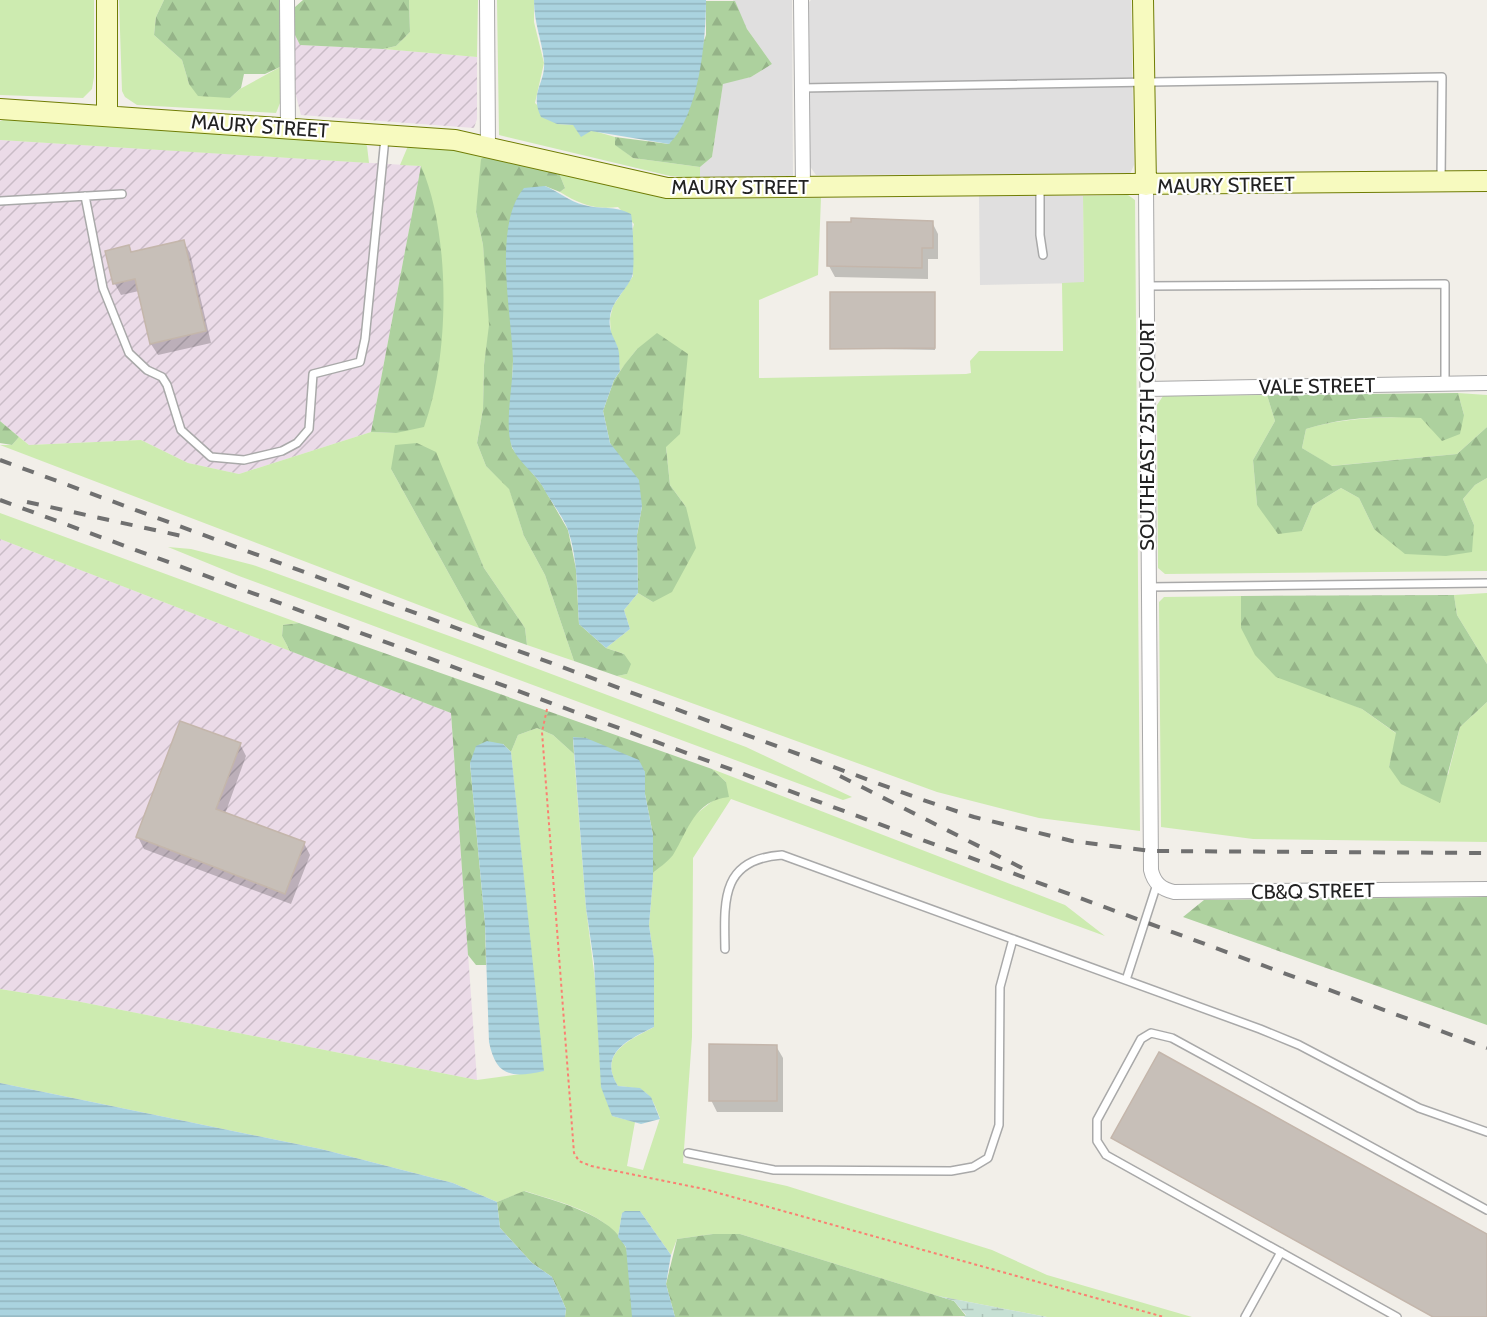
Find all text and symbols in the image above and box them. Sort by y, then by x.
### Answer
street label: MAURY STREET [191,109,330,143]
street label: MAURY STREET [1157,172,1295,198]
street label: MAURY STREET [671,175,809,199]
street label: SOUTHEAST 25TH COURT [1135,319,1159,551]
street label: VALE STREET [1259,373,1376,399]
street label: CB&Q STREET [1251,878,1375,904]

